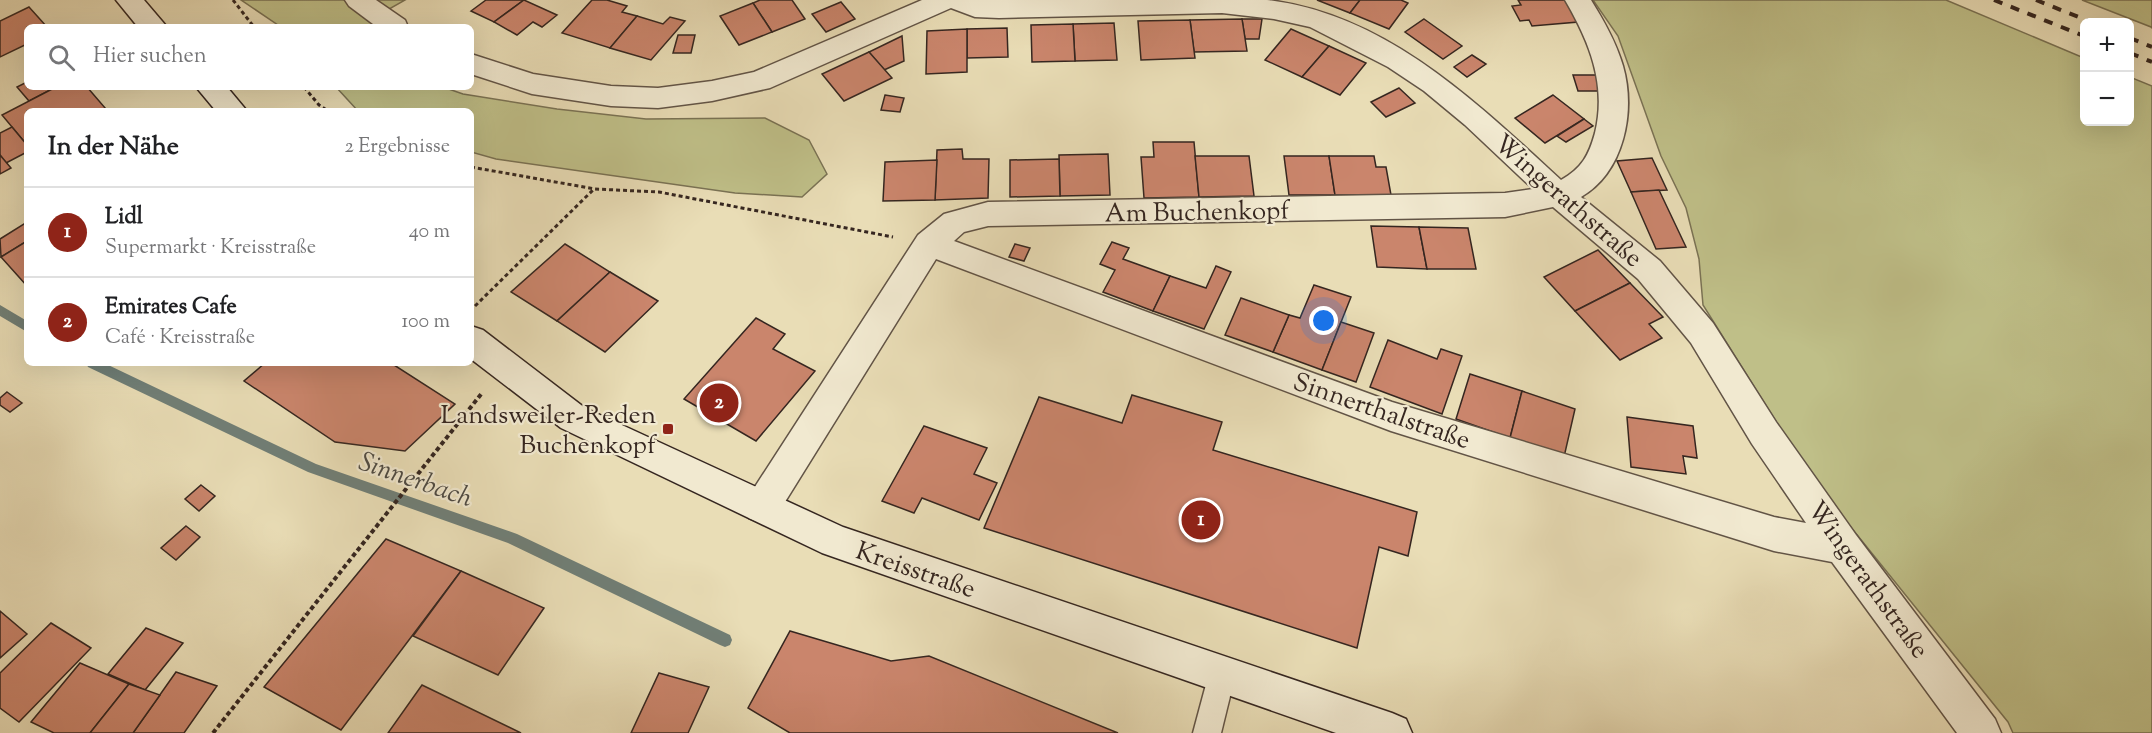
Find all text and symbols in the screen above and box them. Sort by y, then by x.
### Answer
map controls [2080,18,2134,126]
button: + [2080,18,2134,72]
search box [24,24,474,90]
icon: search [45,41,78,74]
text: Hier suchen [93,41,207,73]
button: − [2080,72,2134,126]
street label: Wingerathstraße [1485,127,1650,277]
text: In der Nähe [48,129,179,166]
text: 2 Ergebnisse [345,133,450,162]
street label: Am Buchenkopf [1104,193,1291,234]
text: Lidl [105,202,143,234]
text: 1 [64,218,71,247]
text: 40 m [409,218,450,247]
text: Supermarkt · Kreisstraße [105,234,316,263]
text: Emirates Cafe [105,292,237,324]
your location [1309,306,1338,335]
text: 2 [63,308,72,337]
text: 100 m [401,308,450,337]
text: Café · Kreisstraße [105,324,255,353]
street label: Sinnerthalstraße [1288,365,1475,460]
pin: 2 [700,380,738,426]
place label: Landsweiler-Reden Buchenkopf [440,398,657,465]
marker: Landsweiler-Reden Buchenkopf [661,422,675,436]
water label: Sinnerbach [353,444,477,519]
street label: Wingerathstraße [1797,494,1937,667]
pin: 1 [1182,498,1220,542]
street label: Kreisstraße [850,534,980,609]

